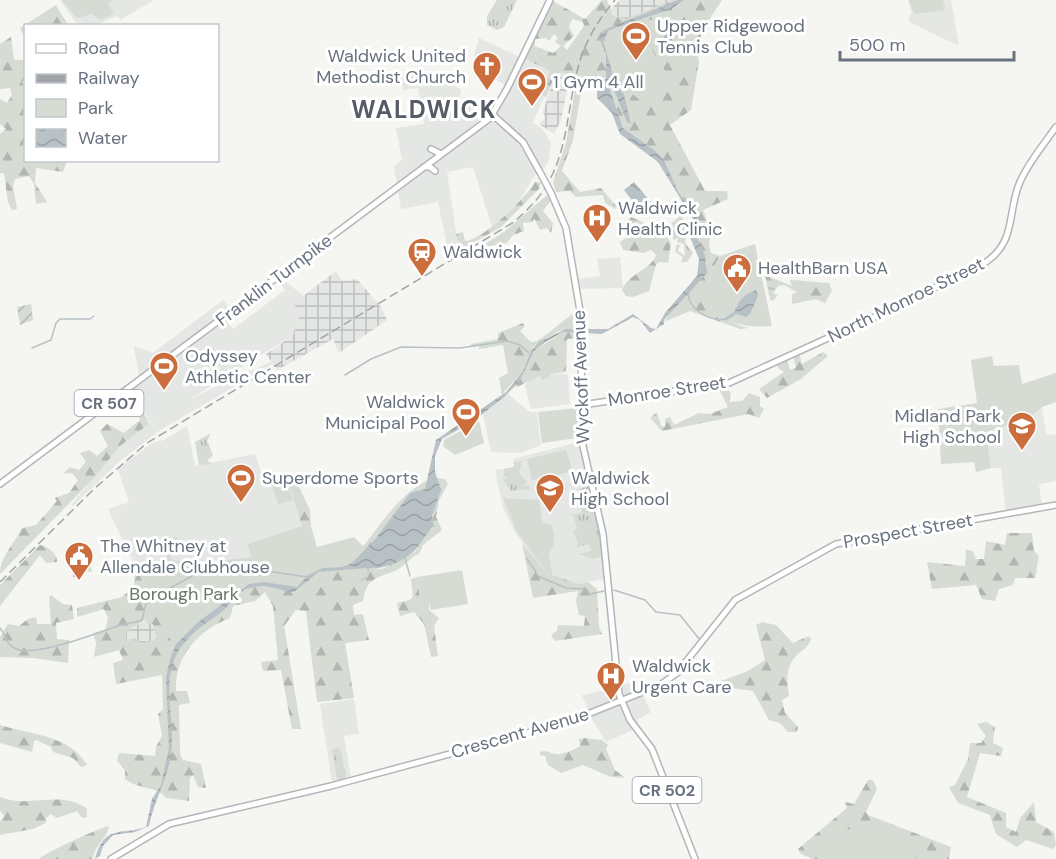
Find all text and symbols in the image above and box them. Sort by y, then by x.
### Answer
place label: Upper Ridgewood Tennis Club [657,14,805,59]
sports icon: Upper Ridgewood Tennis Club [620,20,652,62]
legend [24,24,219,162]
scale bar [840,24,1014,62]
text: 500 m [849,33,905,57]
text: Road [78,36,120,60]
place label: Waldwick United Methodist Church [316,44,466,89]
church icon: Waldwick United Methodist Church [471,50,503,92]
text: Railway [78,66,140,90]
sports icon: 1 Gym 4 All [516,66,548,108]
place label: 1 Gym 4 All [553,70,644,94]
district label: WALDWICK [351,94,497,125]
text: Park [78,96,114,120]
text: Water [78,126,128,150]
place label: Waldwick Health Clinic [618,196,723,241]
hospital icon: Waldwick Health Clinic [581,202,613,244]
street label: Franklin Turnpike [211,228,337,332]
station icon: Waldwick [406,236,438,278]
place label: Waldwick [443,240,522,264]
public building icon: HealthBarn USA [721,252,753,294]
street label: North Monroe Street [824,252,988,348]
place label: HealthBarn USA [758,256,888,280]
street label: Wyckoff Avenue [567,310,595,444]
place label: Odyssey Athletic Center [185,344,311,389]
sports icon: Odyssey Athletic Center [148,350,180,392]
street label: Monroe Street [606,370,728,412]
road number: CR 507 [74,390,144,416]
place label: Waldwick Municipal Pool [325,390,445,435]
sports icon: Waldwick Municipal Pool [450,396,482,438]
place label: Midland Park High School [894,404,1001,449]
school or university icon: Midland Park High School [1006,410,1038,452]
sports icon: Superdome Sports [225,462,257,504]
place label: Superdome Sports [262,466,419,490]
place label: Waldwick High School [571,466,669,511]
school or university icon: Waldwick High School [534,472,566,514]
street label: Prospect Street [841,508,975,554]
place label: The Whitney at Allendale Clubhouse [100,534,270,579]
public building icon: The Whitney at Allendale Clubhouse [63,540,95,582]
park label: Borough Park [129,582,239,606]
place label: Waldwick Urgent Care [632,654,732,699]
hospital icon: Waldwick Urgent Care [595,660,627,702]
street label: Crescent Avenue [448,702,592,764]
road number: CR 502 [632,777,702,803]

